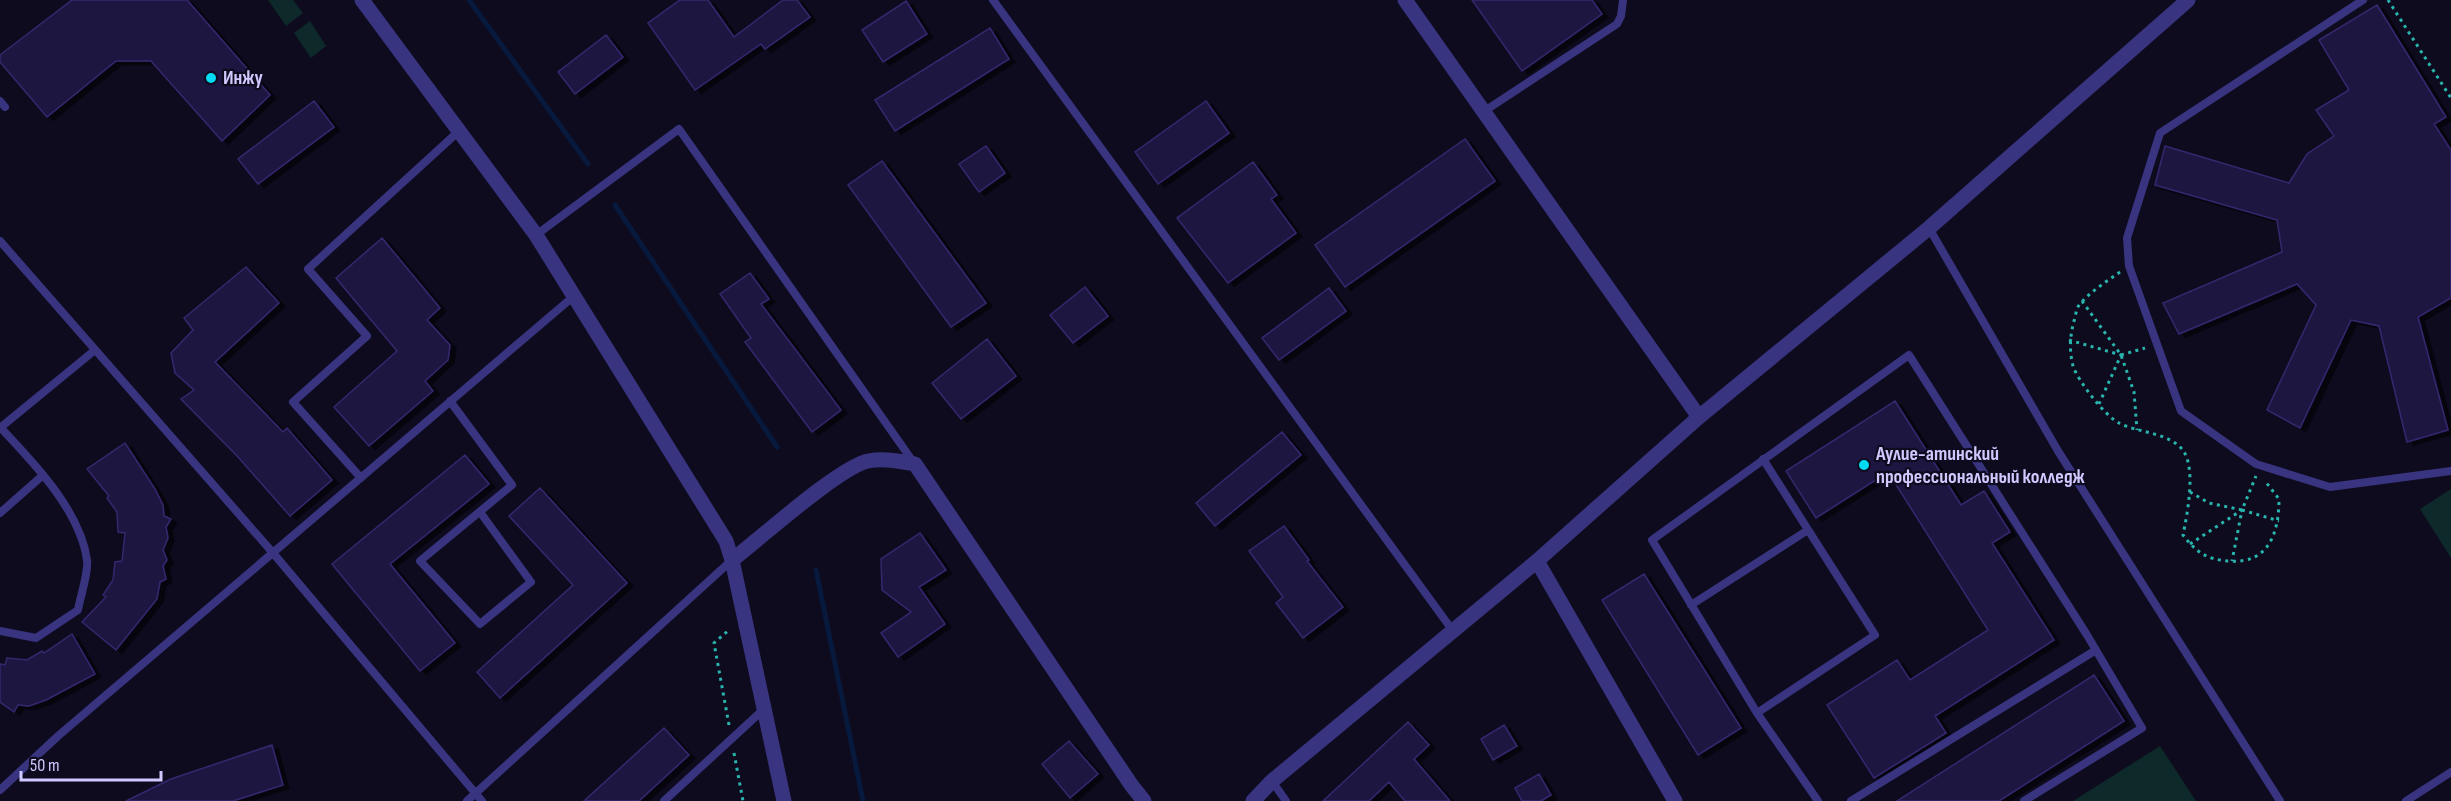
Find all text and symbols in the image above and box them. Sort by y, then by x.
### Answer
place label: Инжу [223,66,263,90]
marker: Инжу [204,71,218,85]
place label: Аулие-атинский профессиональный колледж [1875,442,2086,489]
marker: Аулие-атинский профессиональный колледж [1857,458,1871,472]
scale bar [21,744,160,782]
text: 50 m [30,755,60,776]

